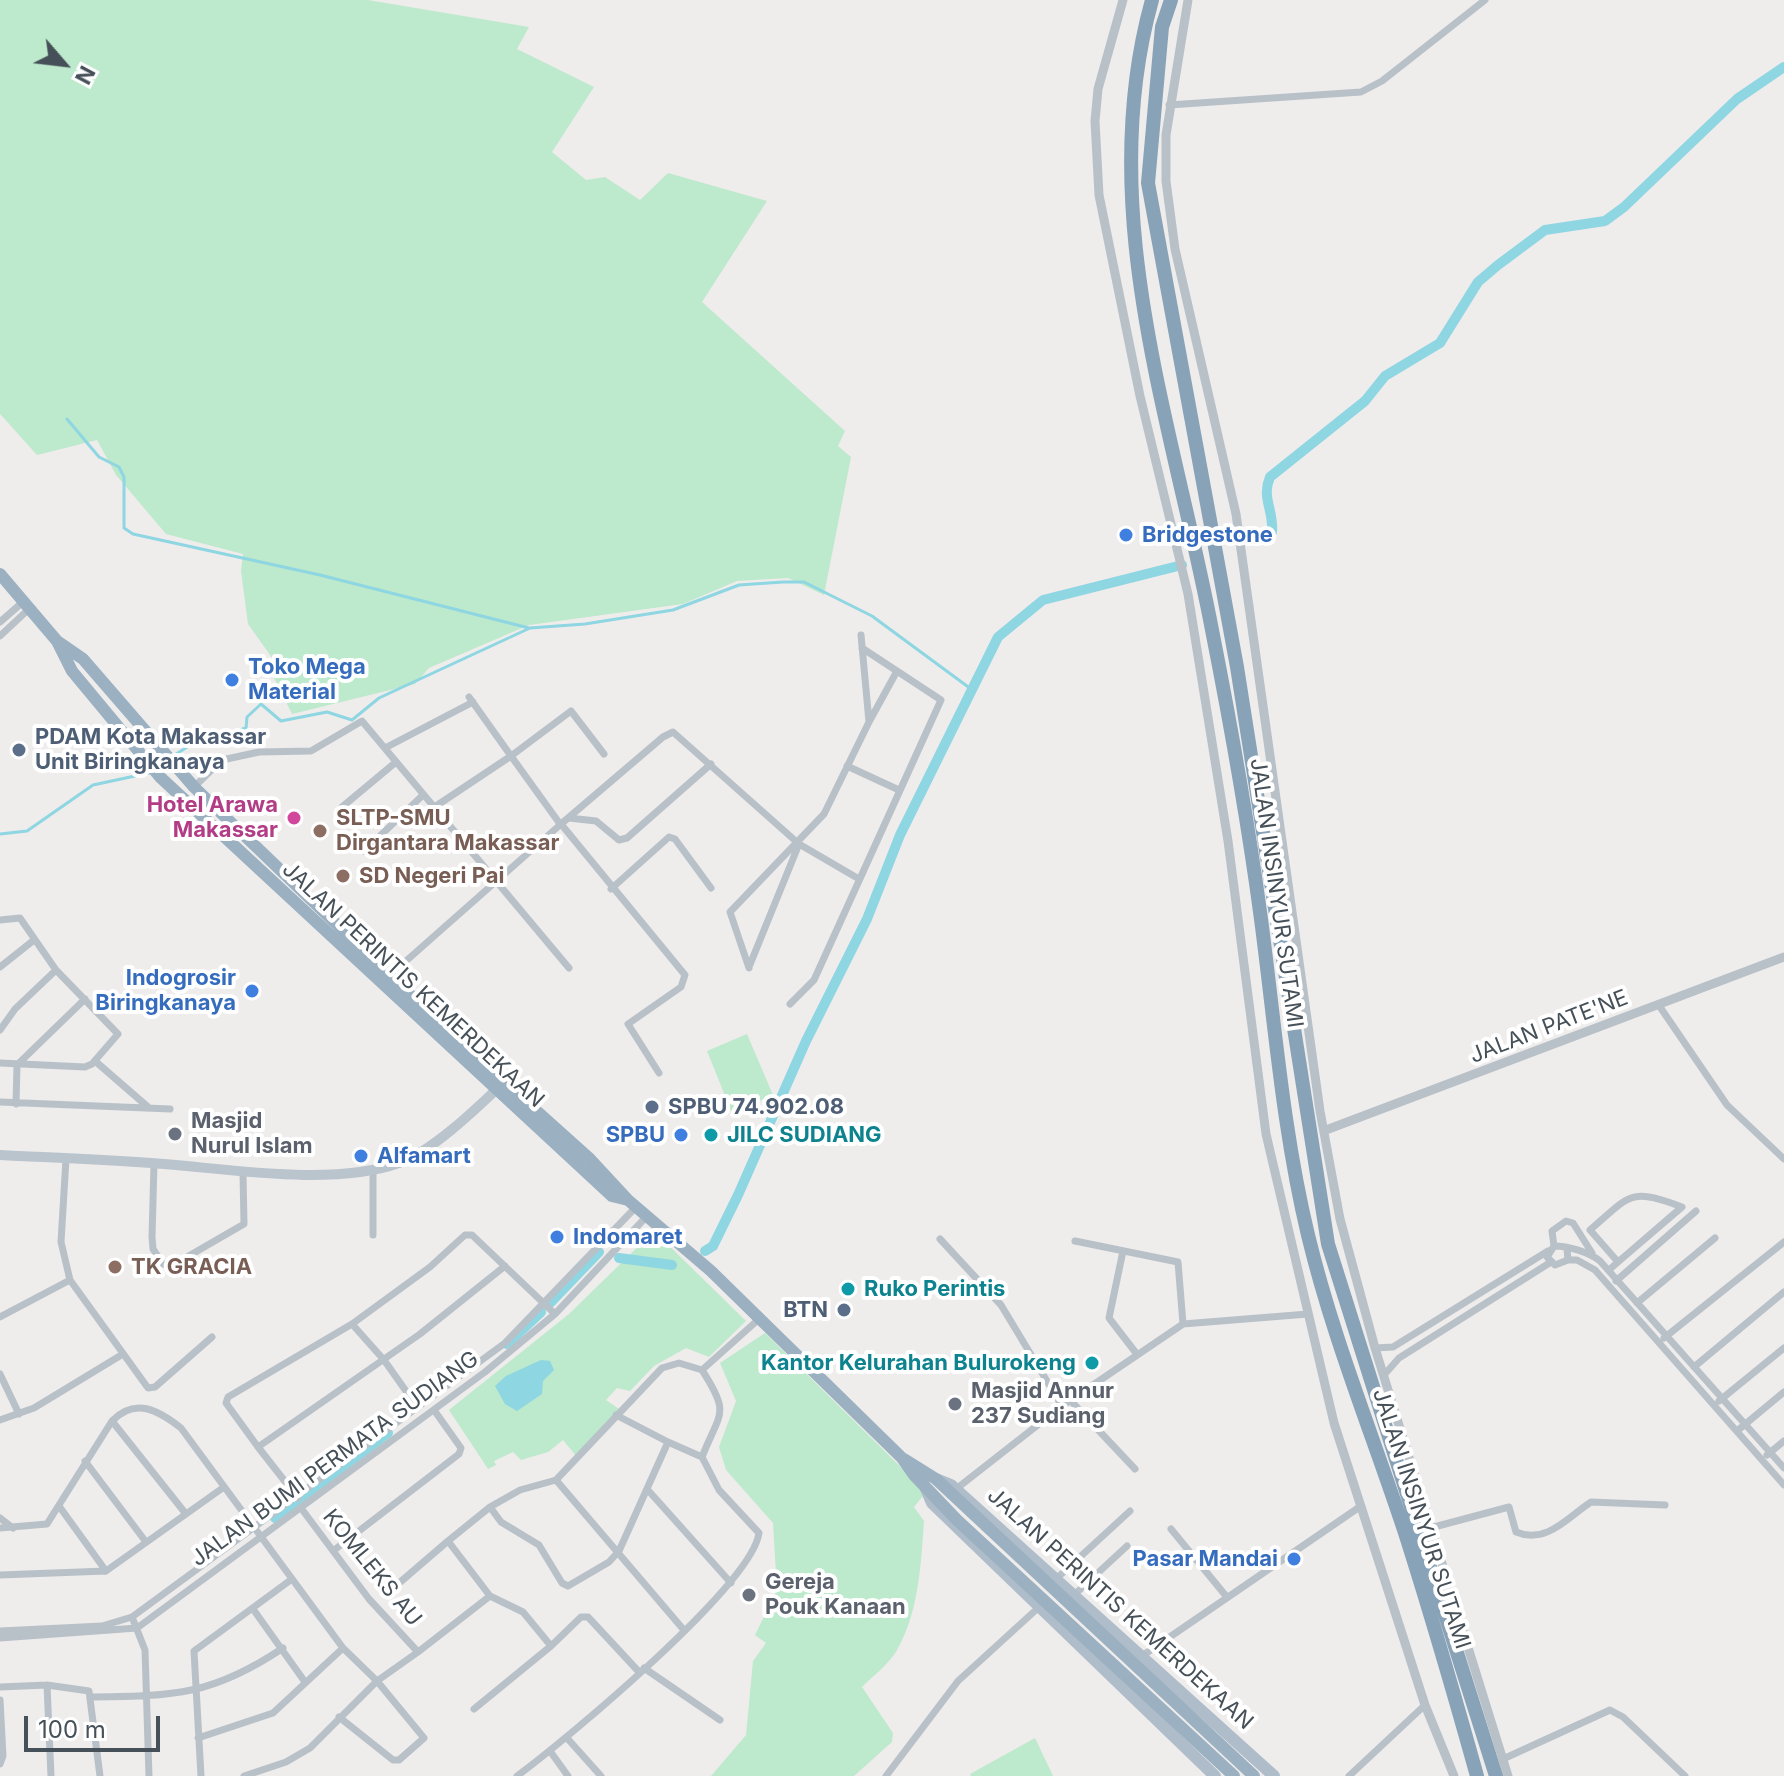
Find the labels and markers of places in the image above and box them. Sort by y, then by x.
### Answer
place label: Bridgestone [1142,522,1273,548]
marker: Bridgestone [1117,526,1135,544]
place label: Toko Mega Material [248,654,366,706]
marker: Toko Mega Material [223,671,241,689]
place label: PDAM Kota Makassar Unit Biringkanaya [35,724,266,776]
marker: PDAM Kota Makassar Unit Biringkanaya [10,741,28,759]
place label: Hotel Arawa Makassar [147,792,278,844]
place label: SLTP-SMU Dirgantara Makassar [336,805,559,856]
marker: Hotel Arawa Makassar [285,809,303,827]
marker: SLTP-SMU Dirgantara Makassar [311,822,329,840]
place label: SD Negeri Pai [359,863,504,889]
marker: SD Negeri Pai [334,867,352,885]
place label: Indogrosir Biringkanaya [95,965,236,1016]
marker: Indogrosir Biringkanaya [243,982,261,1000]
place label: SPBU 74.902.08 [668,1094,844,1120]
marker: SPBU 74.902.08 [643,1098,661,1116]
place label: Masjid Nurul Islam [191,1108,313,1160]
place label: SPBU [606,1122,665,1148]
place label: JILC SUDIANG [727,1122,882,1148]
marker: Masjid Nurul Islam [166,1125,184,1143]
marker: SPBU [672,1126,690,1144]
marker: JILC SUDIANG [702,1126,720,1144]
place label: Alfamart [377,1143,471,1169]
marker: Alfamart [352,1147,370,1165]
place label: Indomaret [573,1224,683,1250]
marker: Indomaret [548,1228,566,1246]
place label: TK GRACIA [131,1254,252,1280]
marker: TK GRACIA [106,1258,124,1276]
place label: Ruko Perintis [864,1276,1005,1302]
marker: Ruko Perintis [839,1280,857,1298]
place label: BTN [783,1297,828,1323]
marker: BTN [835,1301,853,1319]
place label: Kantor Kelurahan Bulurokeng [761,1350,1076,1376]
marker: Kantor Kelurahan Bulurokeng [1083,1354,1101,1372]
place label: Masjid Annur 237 Sudiang [971,1378,1114,1430]
marker: Masjid Annur 237 Sudiang [946,1395,964,1413]
place label: Pasar Mandai [1132,1546,1278,1572]
marker: Pasar Mandai [1285,1550,1303,1568]
place label: Gereja Pouk Kanaan [765,1569,906,1620]
marker: Gereja Pouk Kanaan [740,1586,758,1604]

